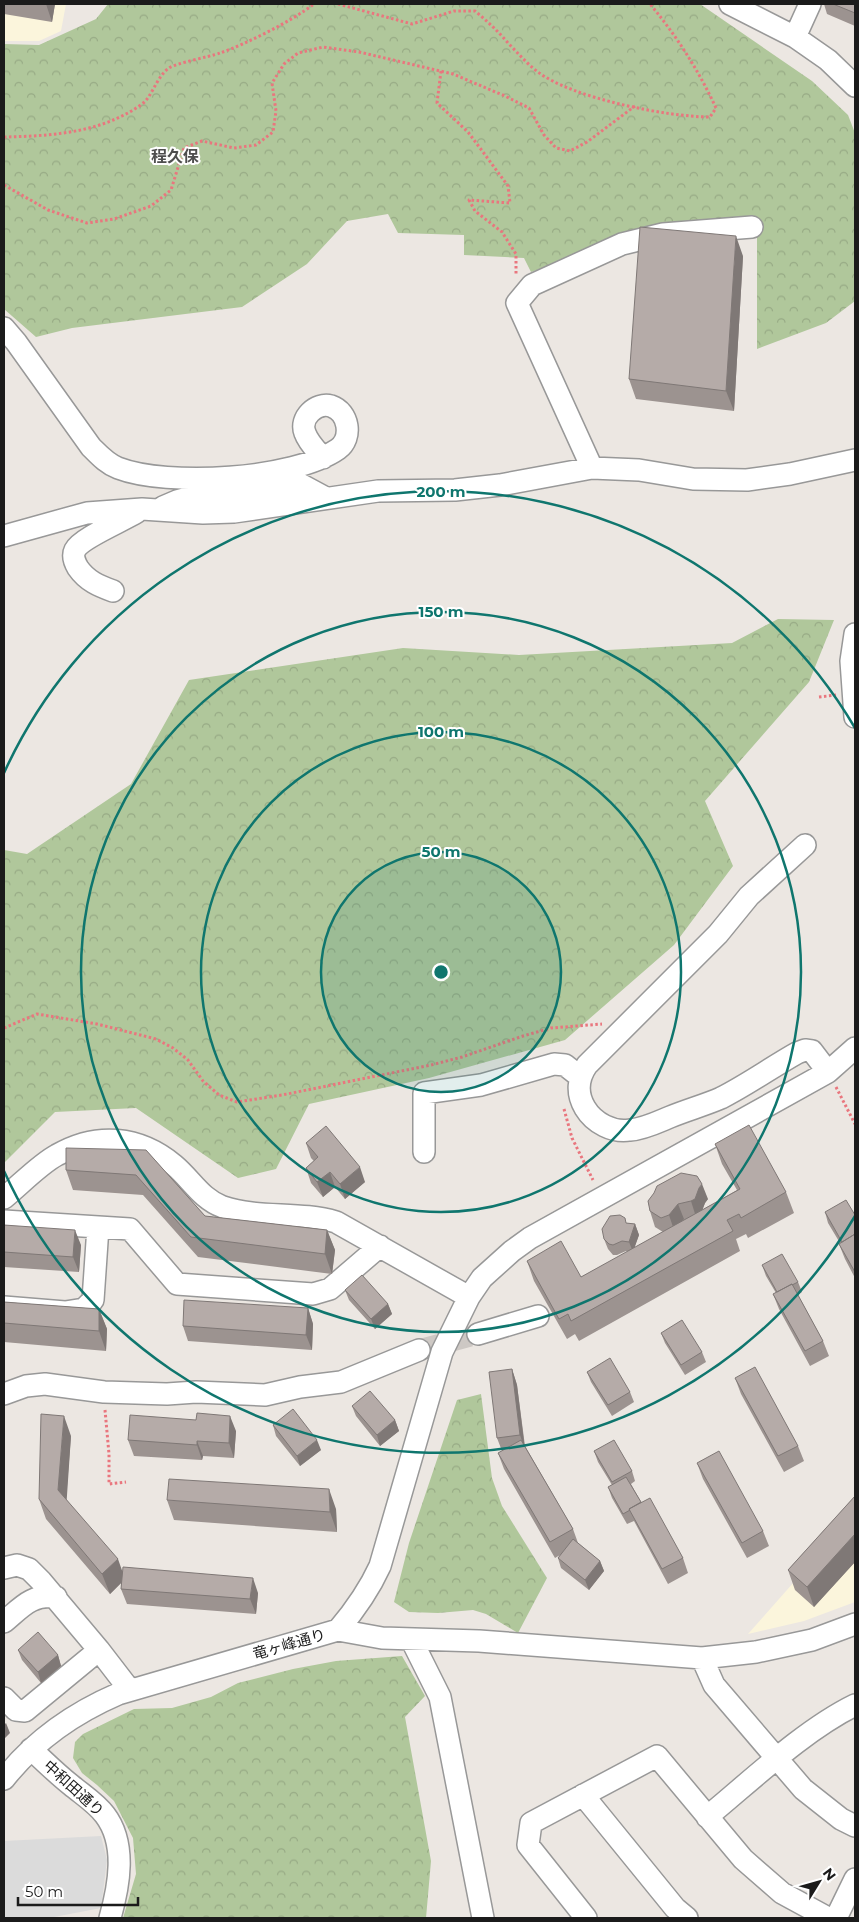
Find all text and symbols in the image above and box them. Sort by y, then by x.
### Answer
district label: 程久保 [151,147,199,166]
text: 200 m [416,482,466,501]
text: 150 m [419,602,463,621]
text: 100 m [418,722,464,741]
text: 50 m [421,842,461,861]
centre of rings [432,963,450,981]
street label: 竜ヶ峰通り [250,1625,328,1663]
street label: 中和田通り [40,1756,108,1820]
north arrow [794,1857,844,1907]
text: N [819,1864,840,1884]
scale bar [18,1874,138,1906]
text: 50 m [25,1882,63,1901]

